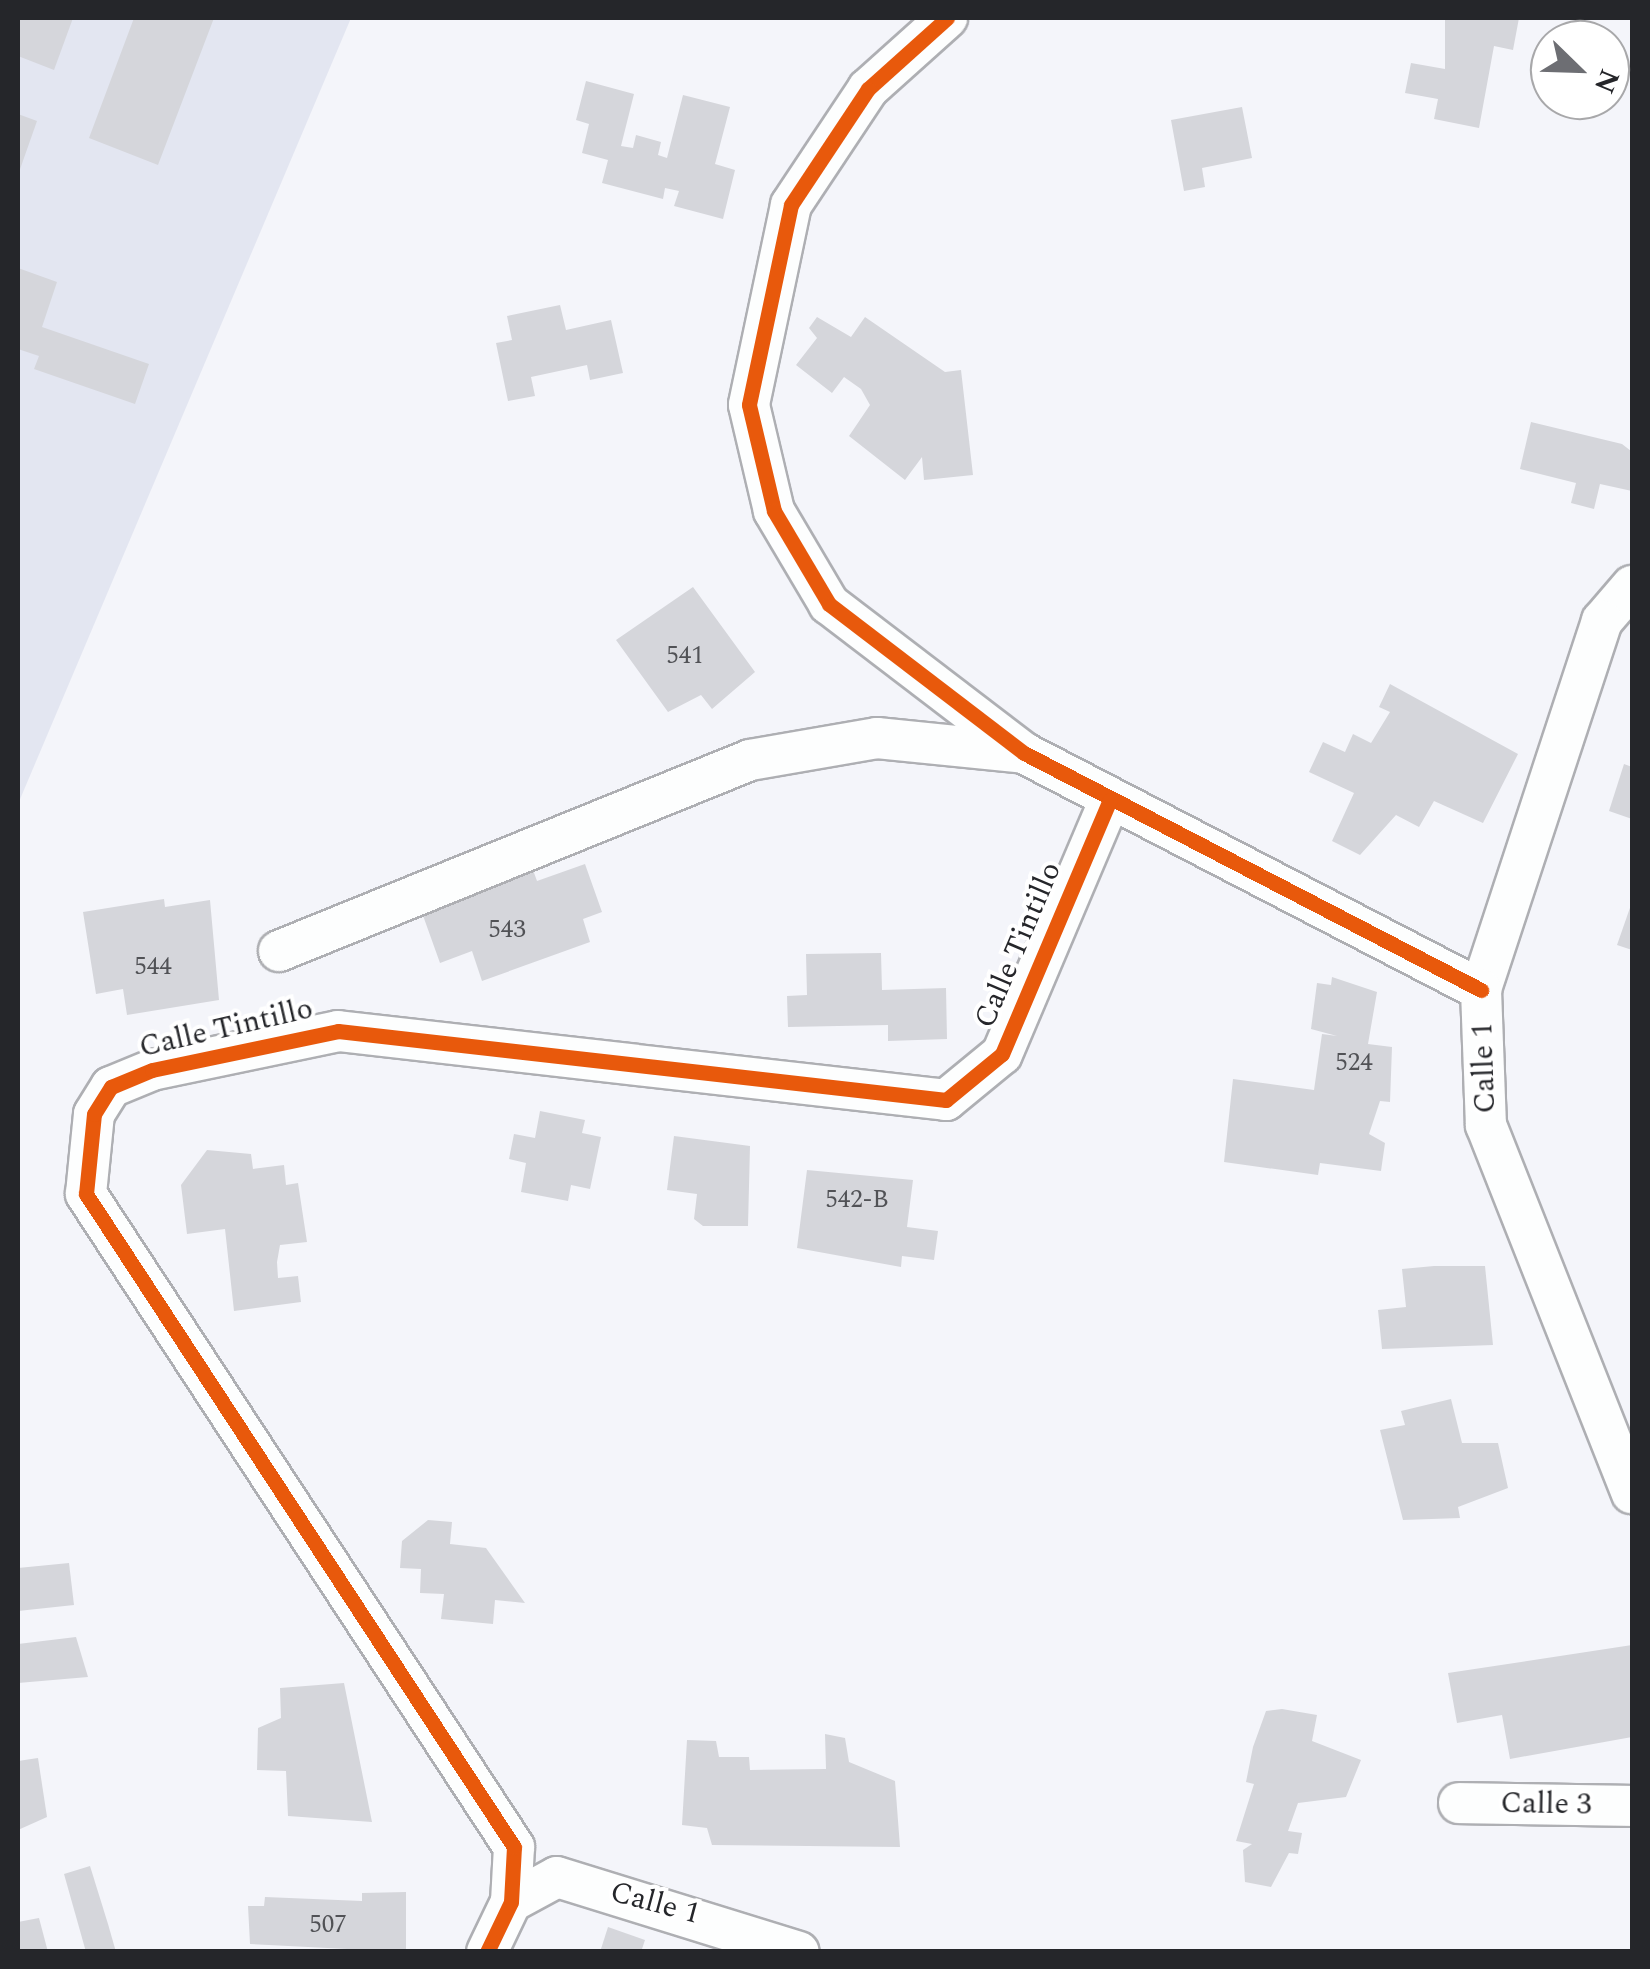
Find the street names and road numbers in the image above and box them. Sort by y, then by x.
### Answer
street label: Calle Tintillo [967,857,1069,1033]
street label: Calle Tintillo [136,991,316,1065]
street label: Calle 1 [1464,1022,1504,1114]
street label: Calle 3 [1500,1785,1592,1823]
street label: Calle 1 [606,1874,704,1932]

